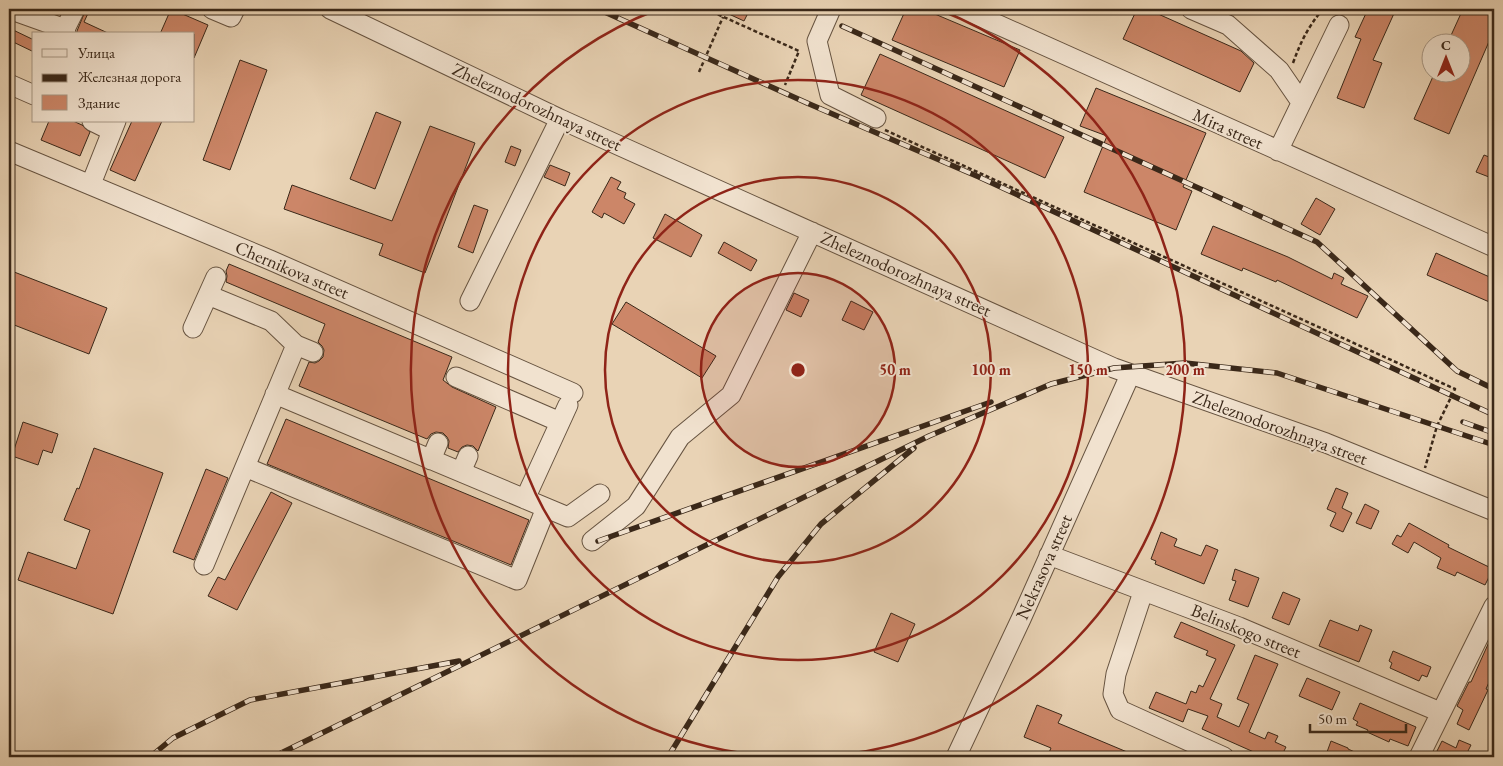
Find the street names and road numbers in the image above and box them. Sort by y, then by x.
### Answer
street label: Zheleznodorozhnaya street [449,57,626,156]
street label: Mira street [1190,103,1267,154]
street label: Zheleznodorozhnaya street [817,226,995,322]
street label: Chernikova street [232,235,353,304]
street label: Zheleznodorozhnaya street [1190,385,1371,470]
street label: Nekrasova street [1010,510,1077,623]
street label: Belinskogo street [1188,598,1305,663]

